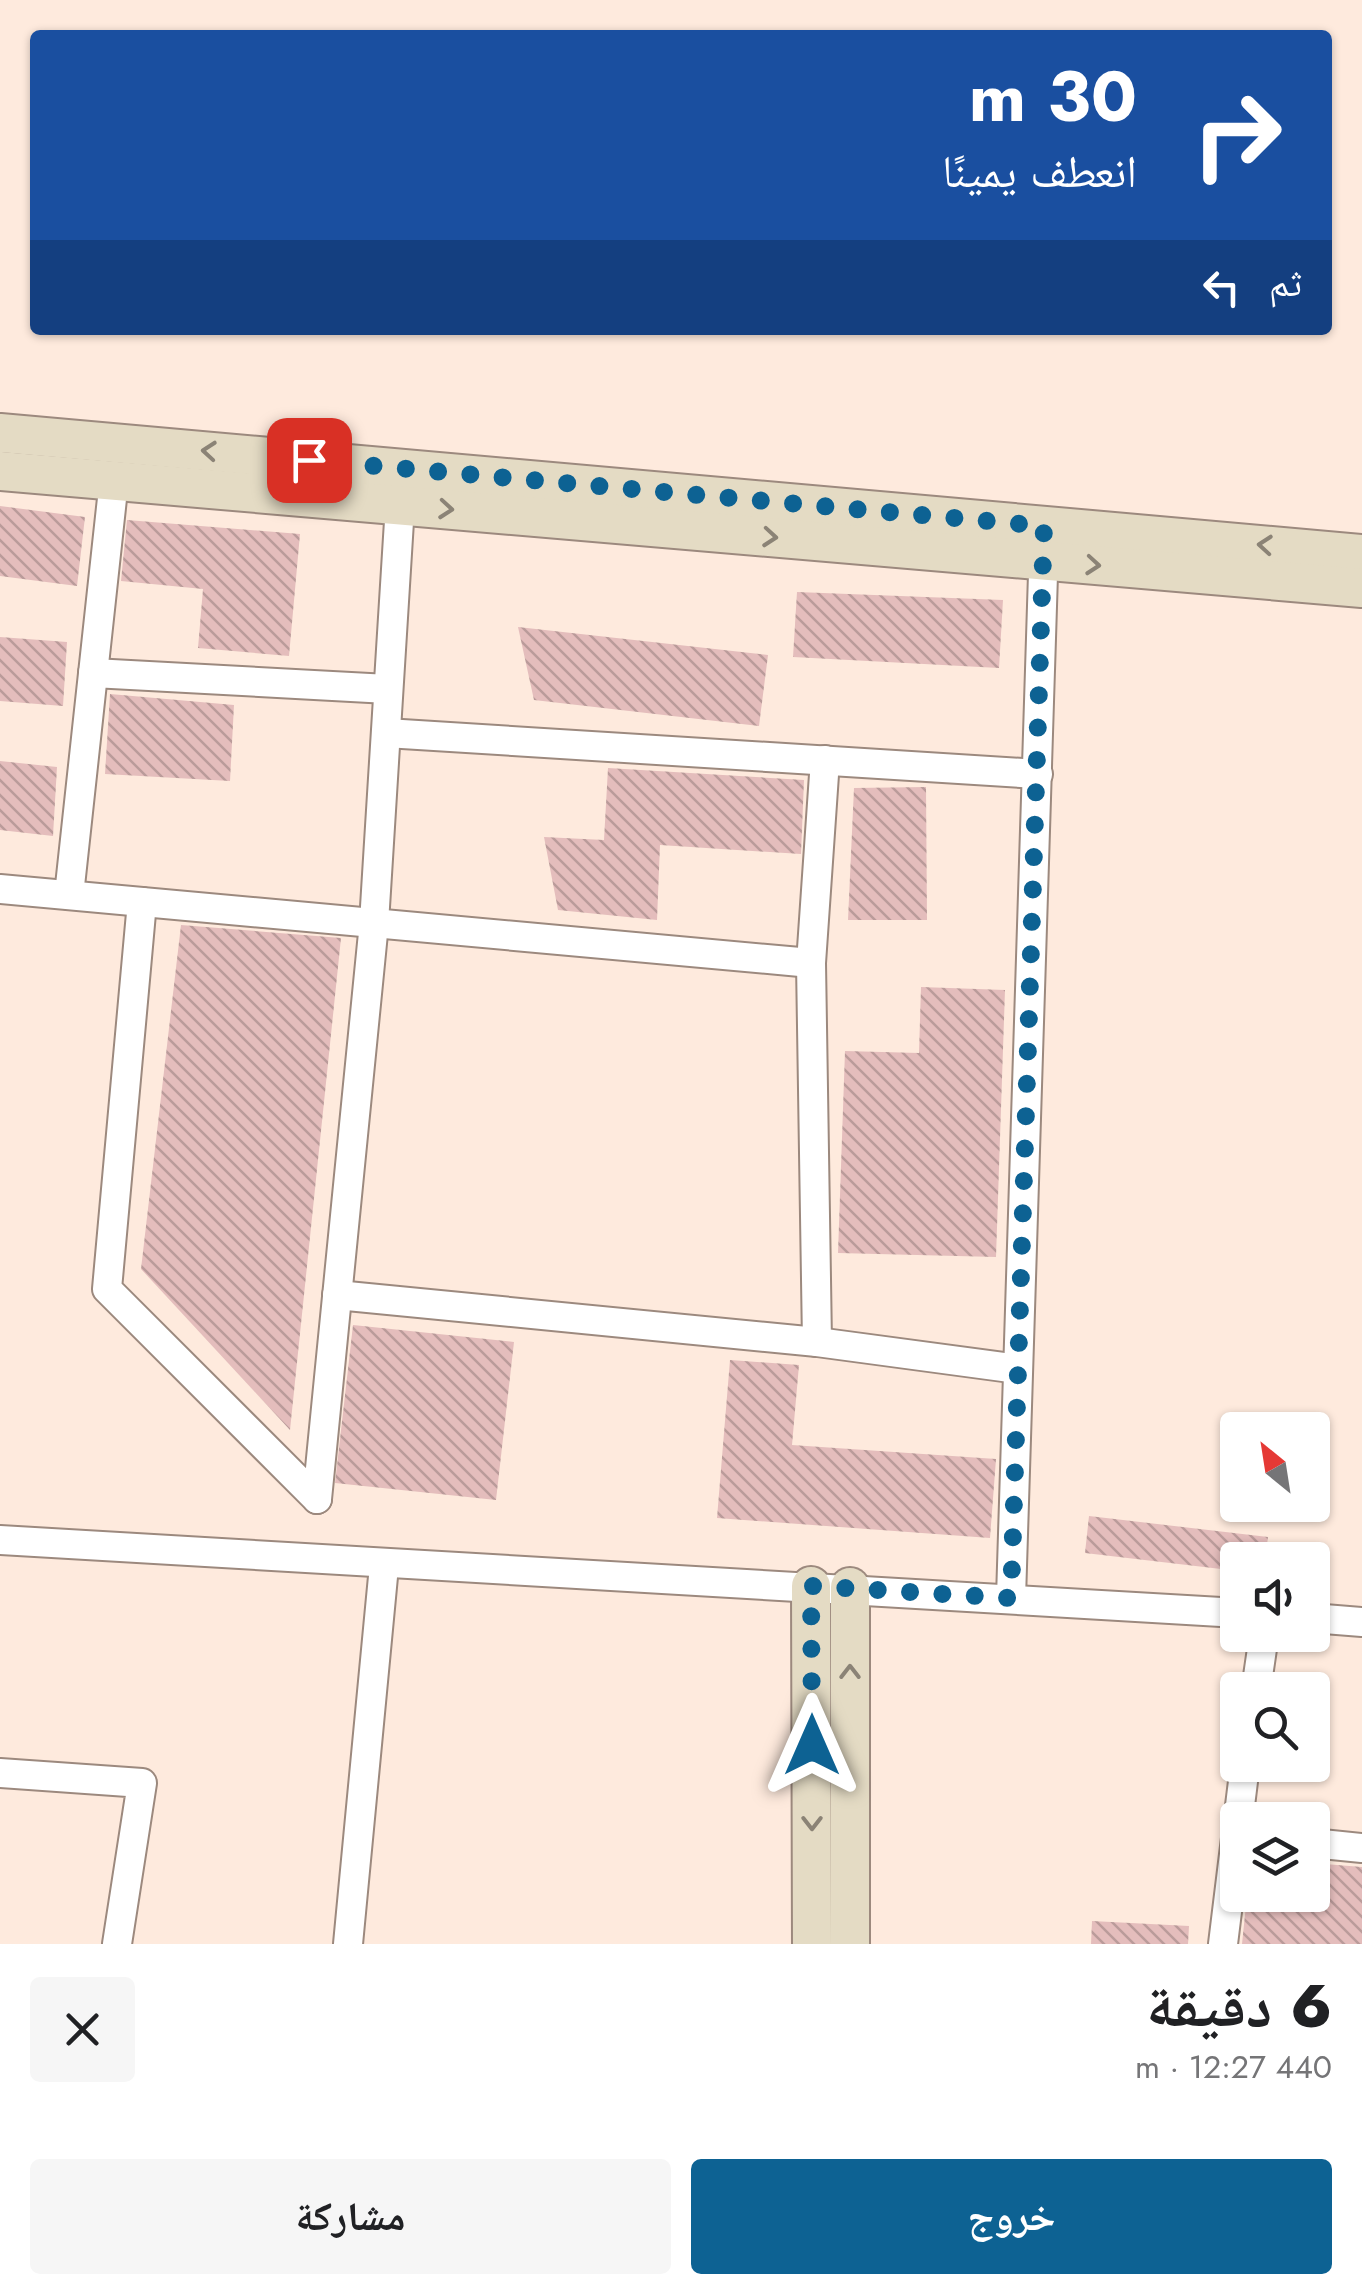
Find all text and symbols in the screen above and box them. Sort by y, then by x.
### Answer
text: 30 m [969,46,1137,147]
icon: right [1172,70,1302,200]
text: انعطف يمينًا [942,139,1137,204]
text: ثم [1269,255,1302,310]
icon: left [1194,260,1249,315]
pin [267,418,352,503]
icon: arrive [282,433,337,488]
one-way arrow [201,441,217,463]
one-way arrow [438,498,454,520]
one-way arrow [762,525,778,547]
one-way arrow [1256,535,1272,557]
one-way arrow [1086,553,1102,575]
north arrow [1220,1412,1330,1522]
map controls [1220,1412,1330,1912]
button: sound [1220,1542,1330,1652]
one-way arrow [839,1663,861,1678]
button: search [1220,1672,1330,1782]
position arrow [760,1693,864,1797]
button: layers [1220,1802,1330,1912]
one-way arrow [801,1816,823,1832]
text: 6 دقيقة [1146,1963,1332,2050]
button: close [30,1977,135,2082]
text: 440 m · 12:27 [1135,2044,1332,2090]
button: مشاركة [30,2159,671,2274]
button: خروج [691,2159,1332,2274]

